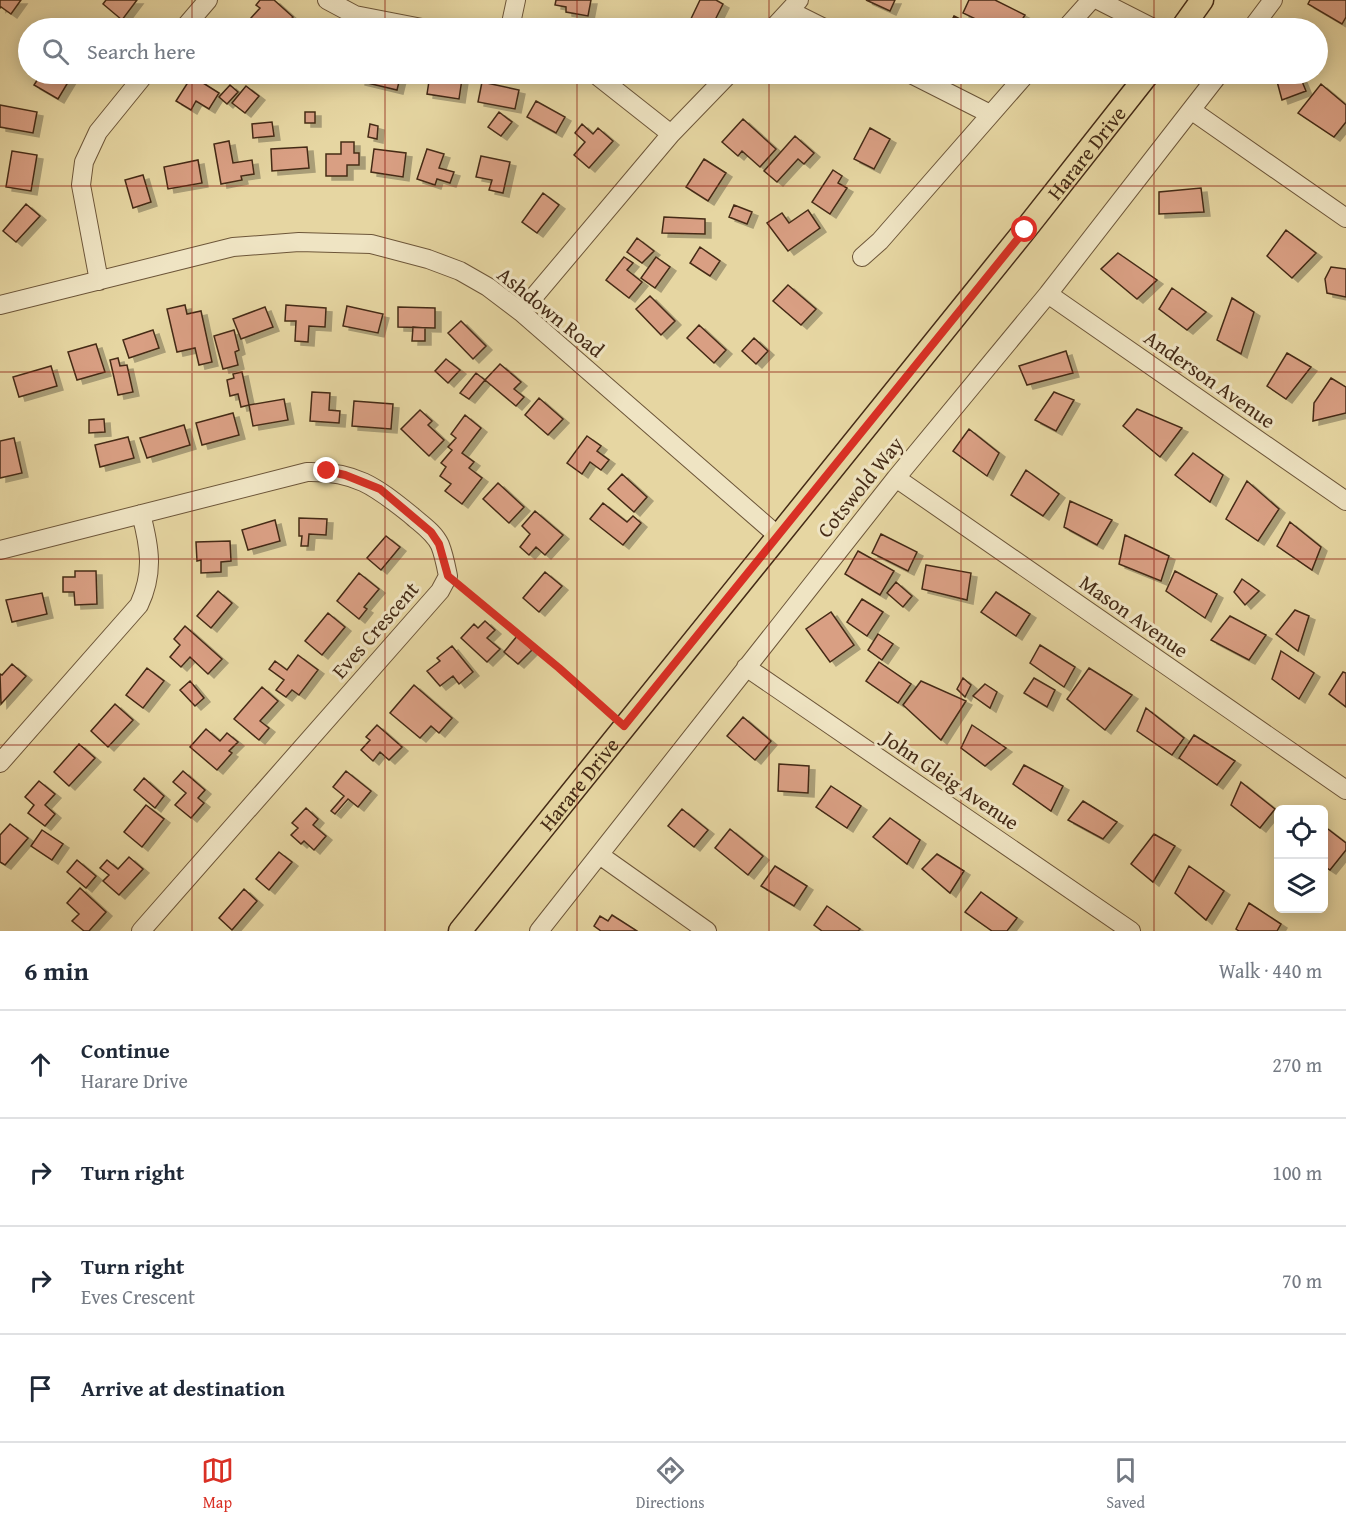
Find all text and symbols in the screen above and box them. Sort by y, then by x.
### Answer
search box [18,18,1328,84]
icon: search [39,35,72,68]
text: Search here [87,35,196,67]
street label: Harare Drive [1039,99,1133,206]
route start [1011,216,1037,242]
street label: Ashdown Road [491,259,612,365]
street label: Anderson Avenue [1138,322,1282,436]
street label: Cotswold Way [809,429,911,544]
route end [313,457,339,483]
street label: Mason Avenue [1073,567,1195,665]
street label: Eves Crescent [324,574,426,685]
street label: John Gleig Avenue [874,721,1026,837]
street label: Harare Drive [531,730,626,837]
map controls [1274,805,1328,913]
button: locate [1274,805,1328,859]
button: layers [1274,859,1328,913]
text: 6 min [24,951,89,990]
text: Walk · 440 m [1219,956,1322,985]
text: Continue [81,1034,170,1066]
icon: ahead [24,1048,57,1081]
text: 270 m [1272,1050,1322,1079]
text: Harare Drive [81,1066,188,1095]
icon: right [24,1156,57,1189]
text: Turn right [81,1156,184,1188]
text: 100 m [1272,1158,1322,1187]
text: Turn right [81,1250,184,1282]
icon: right [24,1264,57,1297]
text: 70 m [1282,1266,1322,1295]
text: Eves Crescent [81,1282,195,1311]
icon: arrive [24,1372,57,1405]
text: Arrive at destination [81,1372,285,1404]
tab: Map [201,1454,234,1514]
tab: Directions [636,1454,705,1514]
tab: Saved [1106,1454,1145,1514]

